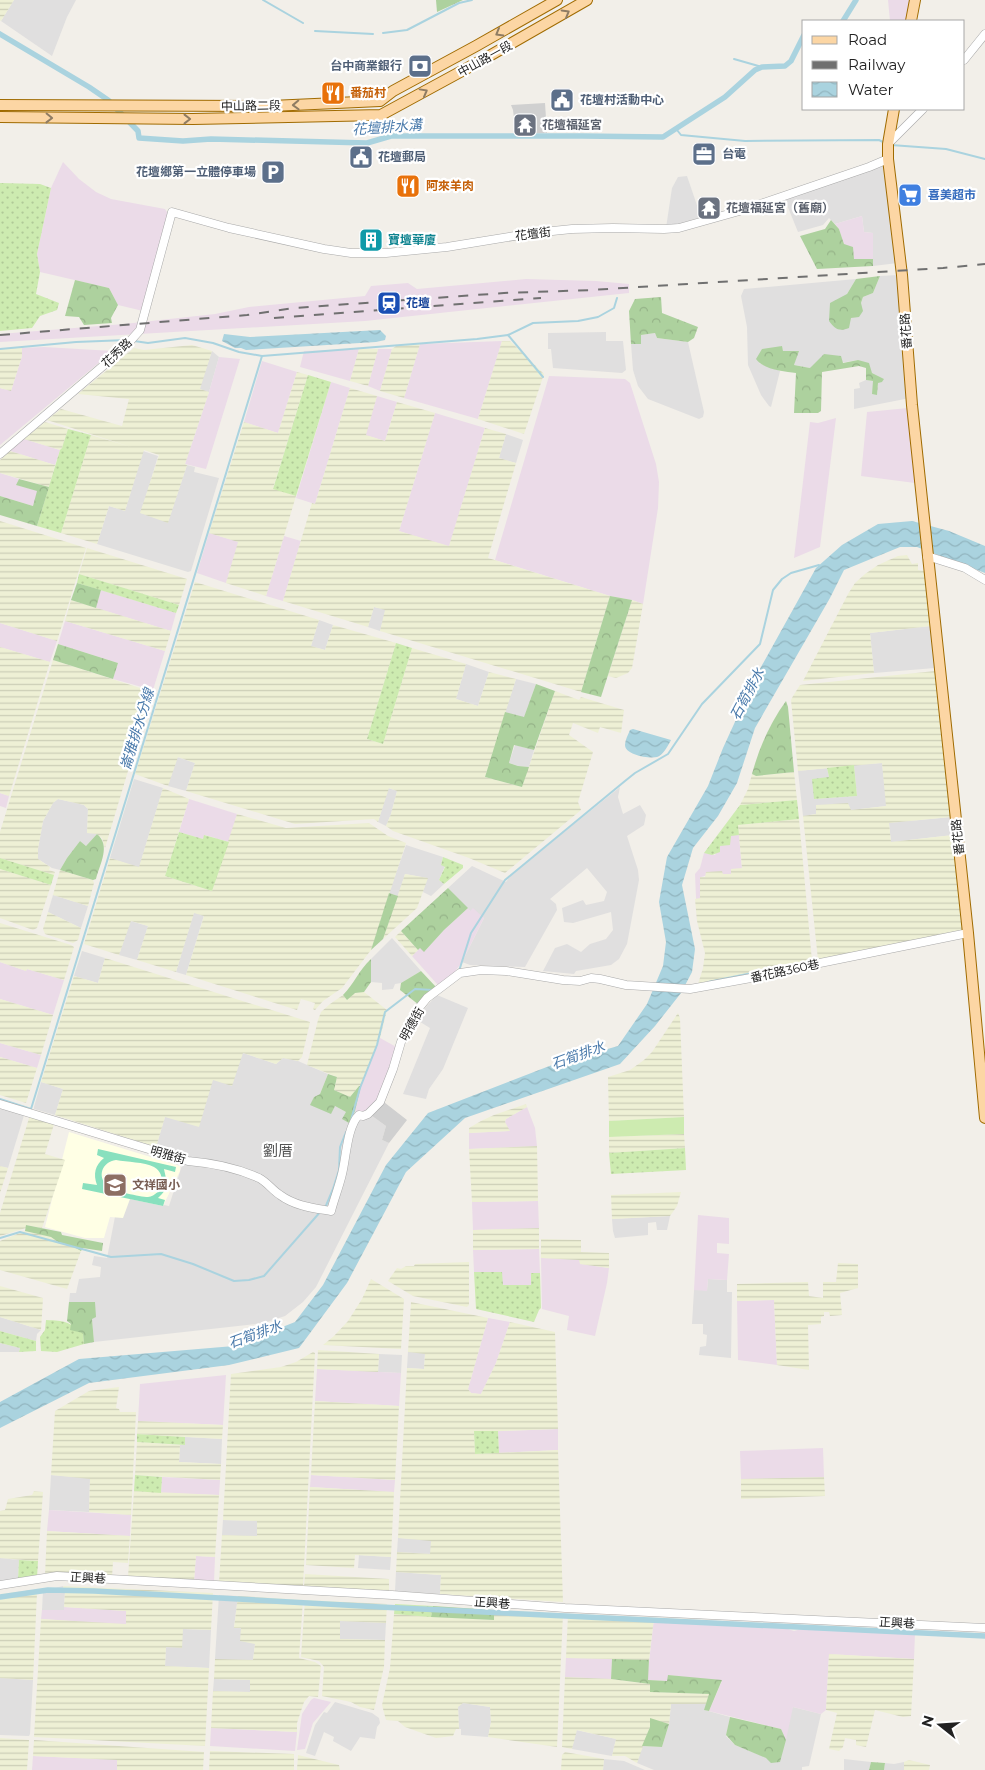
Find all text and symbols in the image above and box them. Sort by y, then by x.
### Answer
one-way arrow [560,9,569,19]
legend [802,20,965,110]
one-way arrow [496,27,505,37]
text: Road [848,30,887,49]
street label: 中山路一段 [455,37,515,80]
bank icon: 台中商業銀行 [407,53,433,79]
text: Railway [848,55,906,74]
place label: 台中商業銀行 [330,58,402,73]
restaurant icon: 番茄村 [320,80,346,106]
text: Water [848,80,894,99]
place label: 番茄村 [350,85,386,100]
public building icon: 花壇村活動中心 [549,87,575,113]
one-way arrow [419,88,428,98]
place label: 花壇村活動中心 [580,92,664,107]
street label: 中山路二段 [221,97,281,114]
one-way arrow [292,100,300,110]
temple icon: 花壇福延宮 [512,112,538,138]
one-way arrow [45,113,53,123]
one-way arrow [184,114,191,124]
water label: 花壇排水溝 [351,115,425,138]
place label: 花壇福延宮 [542,117,602,132]
office icon: 台電 [691,141,717,167]
public building icon: 花壇郵局 [348,144,374,170]
place label: 台電 [722,146,746,161]
place label: 花壇郵局 [378,149,426,164]
parking icon: 花壇鄉第一立體停車場 [260,159,286,185]
place label: 花壇鄉第一立體停車場 [136,164,256,179]
restaurant icon: 阿來羊肉 [395,173,421,199]
place label: 阿來羊肉 [426,178,474,193]
supermarket icon: 喜美超市 [897,182,923,208]
place label: 喜美超市 [928,187,976,202]
temple icon: 花壇福延宮（舊廟） [696,195,722,221]
place label: 花壇福延宮（舊廟） [726,200,834,215]
street label: 花壇街 [514,224,552,243]
building icon: 寶壇華廈 [358,227,384,253]
place label: 寶壇華廈 [388,232,436,247]
station icon: 花壇 [376,290,402,316]
place label: 花壇 [406,295,430,310]
street label: 番花路 [897,313,914,350]
street label: 花秀路 [98,335,135,370]
water label: 石筍排水 [726,664,769,723]
water label: 崙雅排水分線 [116,684,158,772]
street label: 番花路 [948,818,967,856]
street label: 番花路360巷 [749,956,821,985]
street label: 明德街 [396,1004,427,1043]
water label: 石筍排水 [549,1037,608,1073]
district label: 劉厝 [263,1141,293,1160]
street label: 明雅街 [149,1142,188,1167]
school or university icon: 文祥國小 [102,1172,128,1198]
place label: 文祥國小 [132,1177,180,1192]
water label: 石筍排水 [226,1316,285,1352]
street label: 正興巷 [70,1569,106,1586]
street label: 正興巷 [474,1594,511,1611]
street label: 正興巷 [879,1614,915,1631]
north arrow [915,1700,965,1750]
text: N [917,1713,938,1729]

